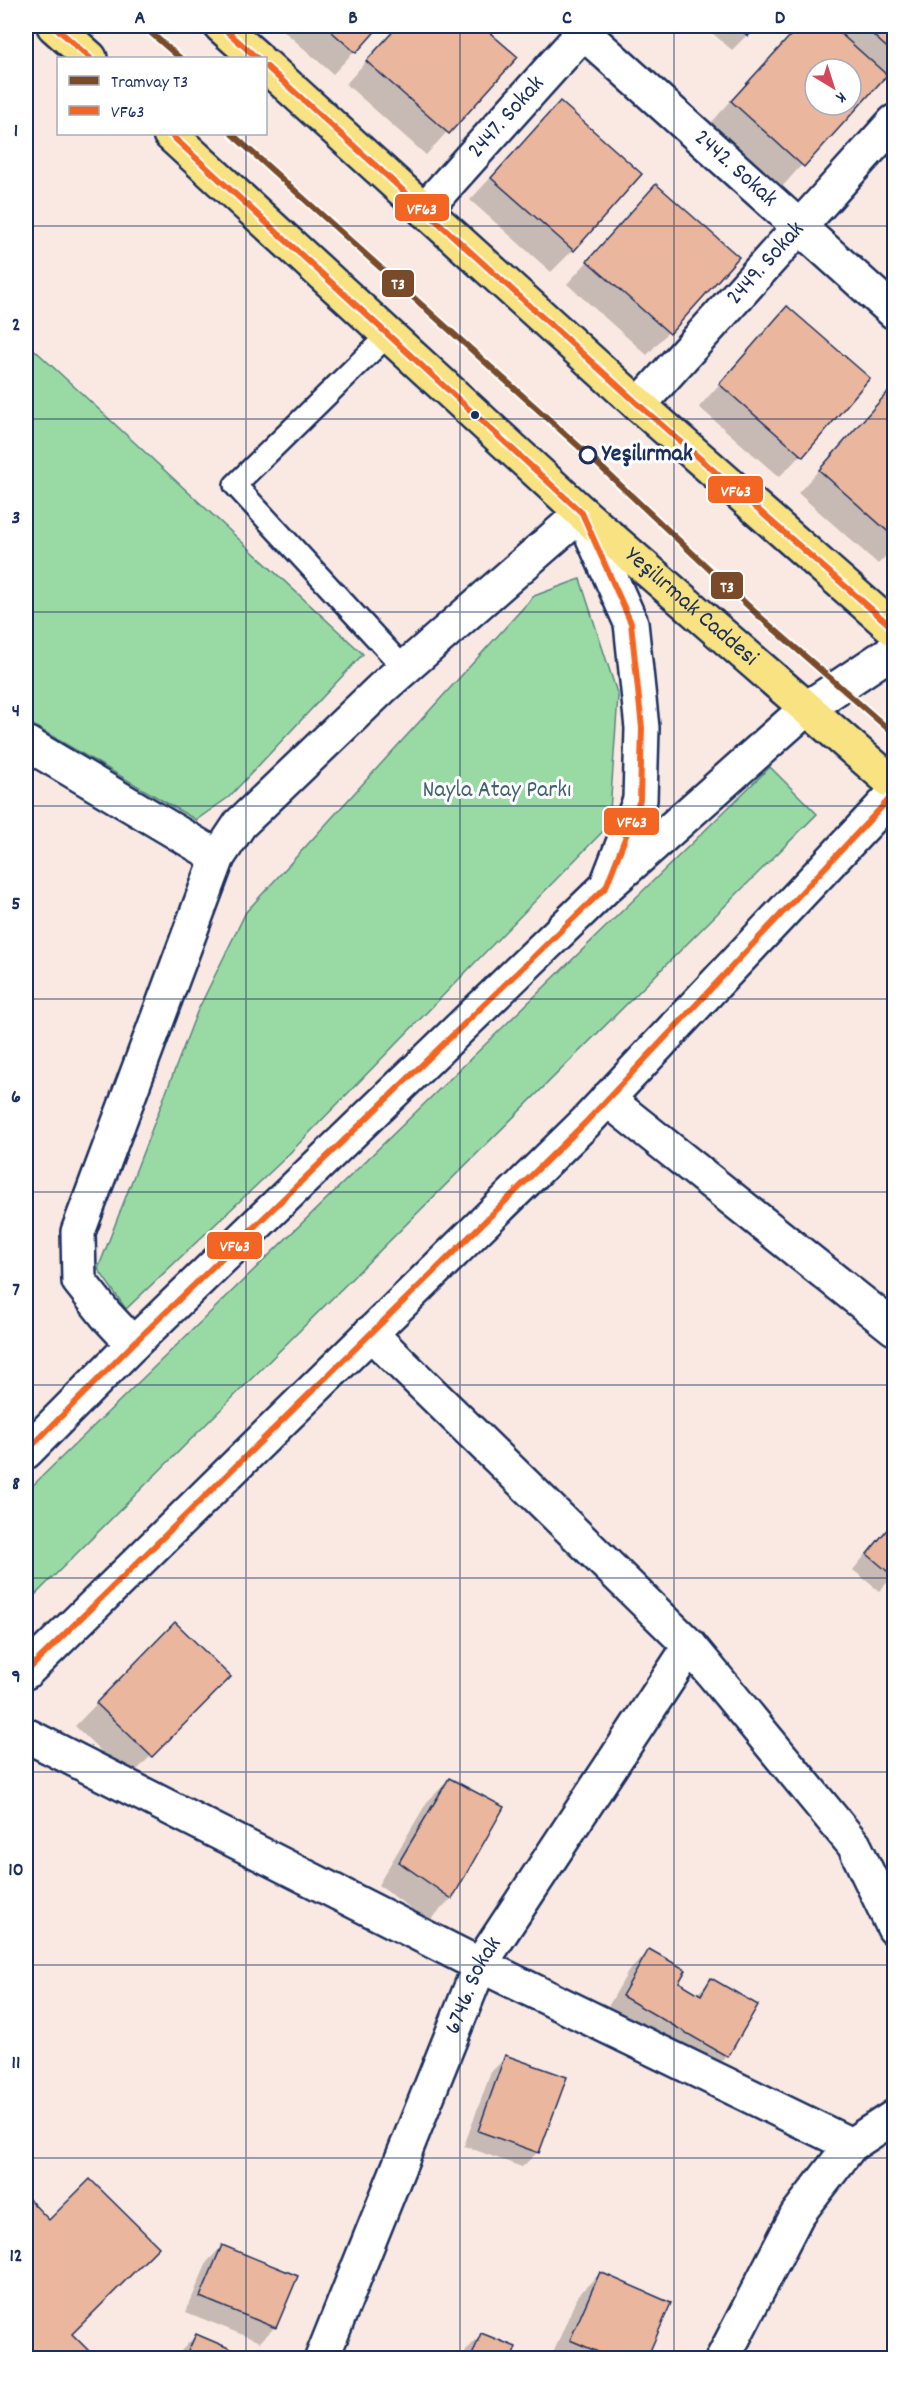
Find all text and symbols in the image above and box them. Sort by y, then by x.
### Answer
text: A [135,5,146,33]
text: B [348,5,358,33]
text: C [562,5,572,33]
text: D [775,5,786,33]
legend [57,57,267,135]
north arrow [803,57,863,117]
street label: 2447. Sokak [460,69,553,167]
text: Tramvay T3 [111,71,188,96]
text: K [830,86,851,109]
text: VF63 [111,101,145,126]
text: 1 [14,118,18,146]
street label: 2442. Sokak [686,122,785,216]
line badge: VF63 [394,193,450,222]
text: VF63 [407,199,437,222]
street label: 2449. Sokak [719,214,813,314]
line badge: T3 [381,269,415,298]
text: T3 [391,274,405,297]
text: 2 [12,312,20,340]
unlabelled marker [469,409,481,421]
place label: Yeşilırmak [601,438,693,472]
marker: Yeşilırmak [579,446,597,464]
line badge: VF63 [707,475,764,504]
text: VF63 [721,481,751,504]
text: 3 [12,505,20,533]
street label: Yeşilırmak Caddesi [617,540,765,675]
line badge: T3 [710,571,744,600]
text: T3 [720,577,734,600]
text: 4 [12,698,20,726]
park label: Nayla Atay Parkı [422,774,572,808]
line badge: VF63 [603,807,660,836]
text: VF63 [617,812,647,835]
text: 5 [11,891,21,919]
text: 6 [11,1084,21,1112]
line badge: VF63 [206,1231,263,1260]
text: VF63 [220,1236,250,1259]
text: 7 [12,1277,20,1305]
text: 8 [12,1471,20,1499]
text: 9 [11,1664,21,1692]
text: 10 [8,1857,24,1885]
street label: 6746. Sokak [437,1930,511,2040]
text: 11 [12,2050,20,2078]
text: 12 [9,2243,23,2271]

